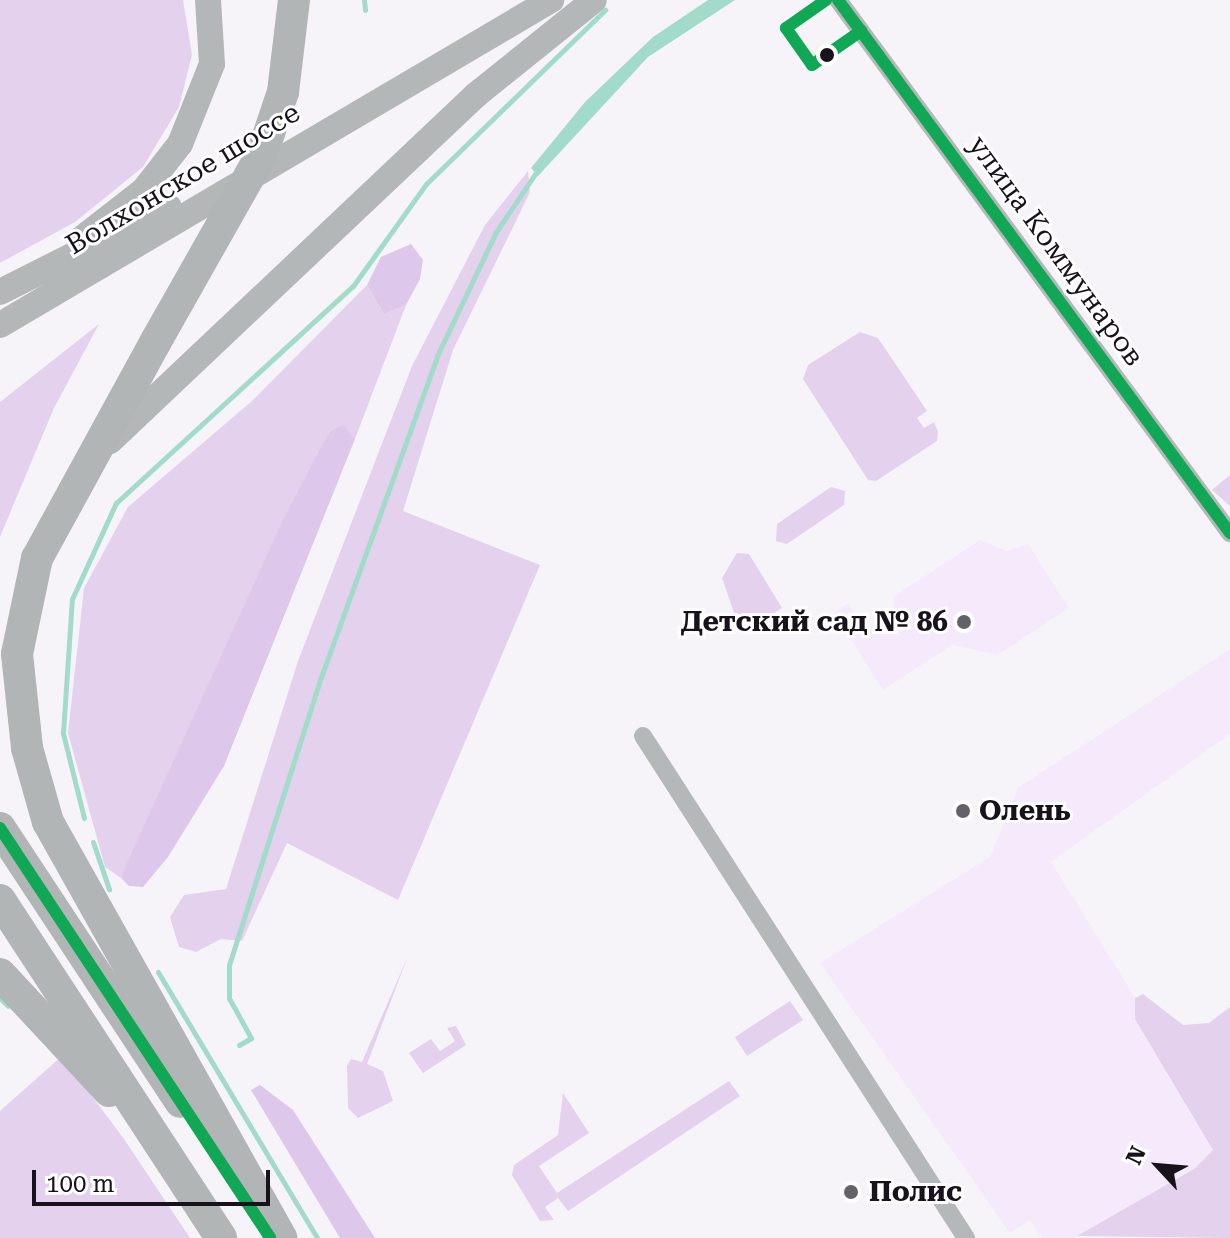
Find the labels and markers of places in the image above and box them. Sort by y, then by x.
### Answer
unlabelled marker [819,47,835,63]
place label: Детский сад № 86 [681,605,948,639]
marker: Детский сад № 86 [955,613,973,631]
place label: Олень [979,794,1070,828]
marker: Олень [954,802,972,820]
place label: Полис [869,1175,962,1209]
marker: Полис [840,1181,862,1203]

